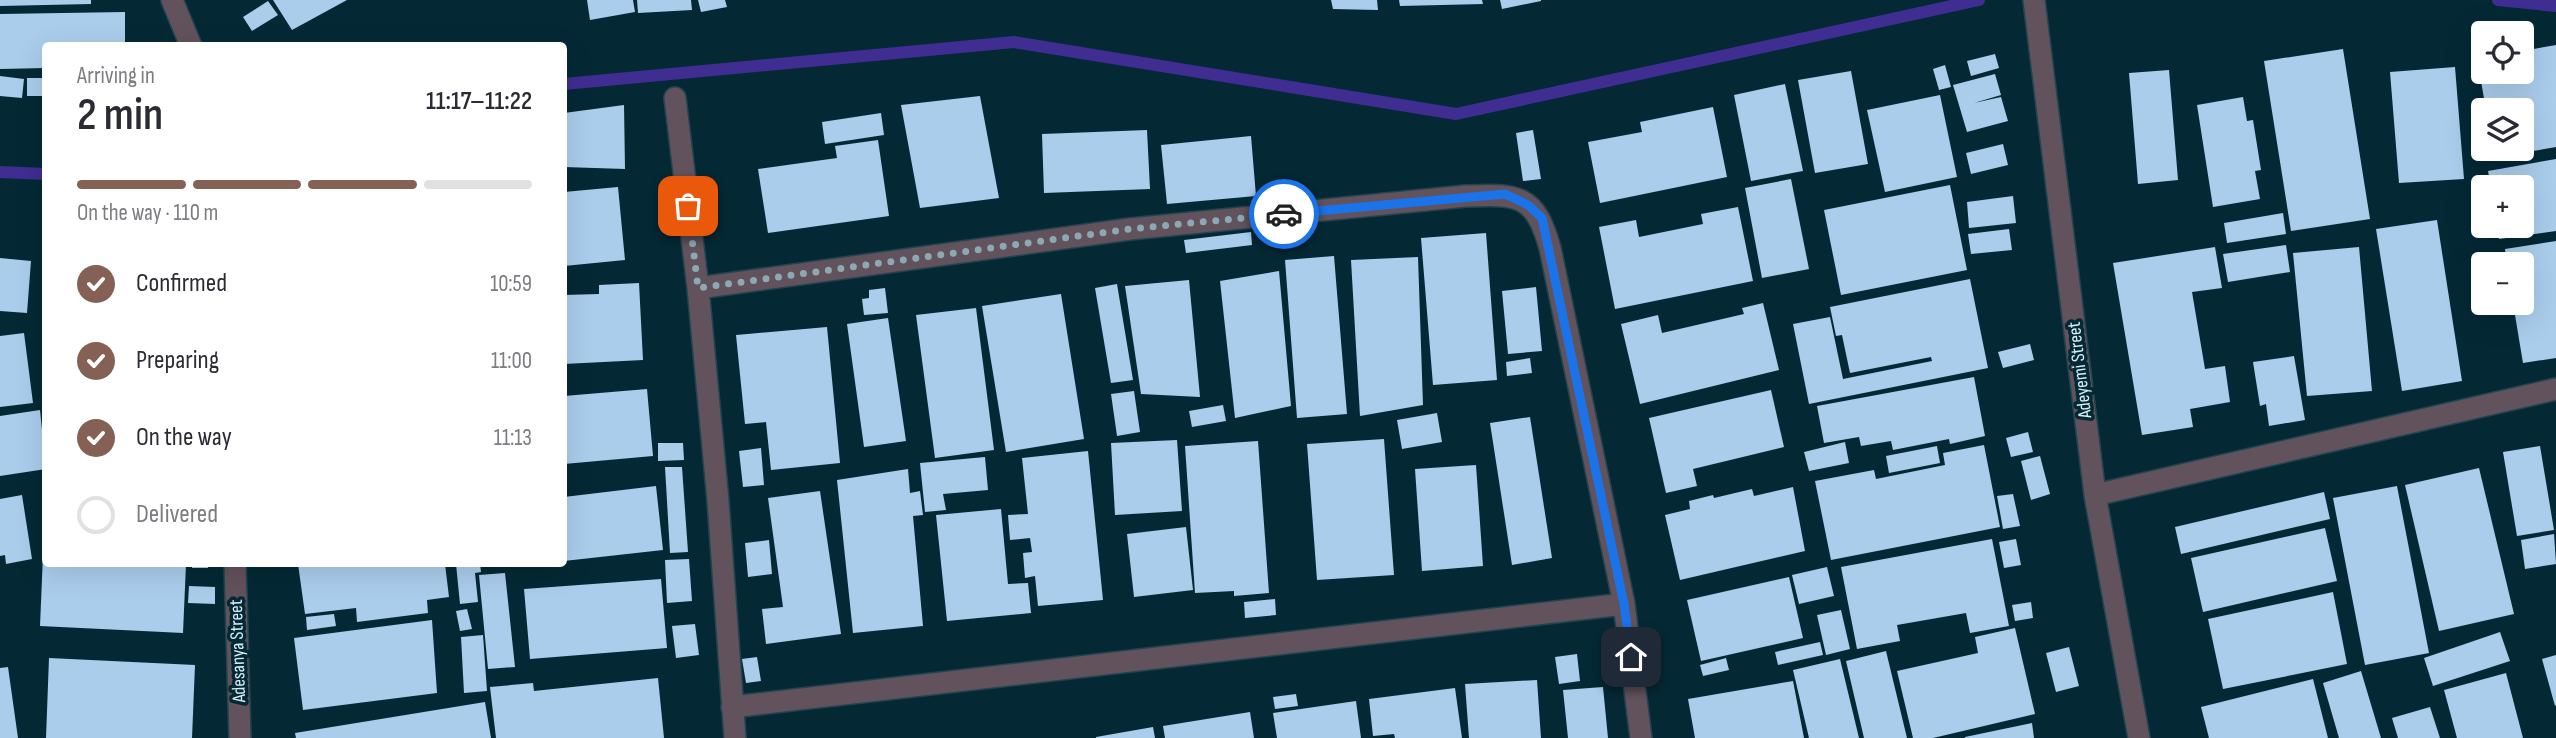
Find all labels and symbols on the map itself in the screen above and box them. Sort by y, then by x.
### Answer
pin [658,176,718,236]
courier [1249,179,1319,249]
street label: Adeyemi Street [2063,320,2097,421]
street label: Adesanya Street [225,599,251,704]
pin [1601,627,1661,687]

